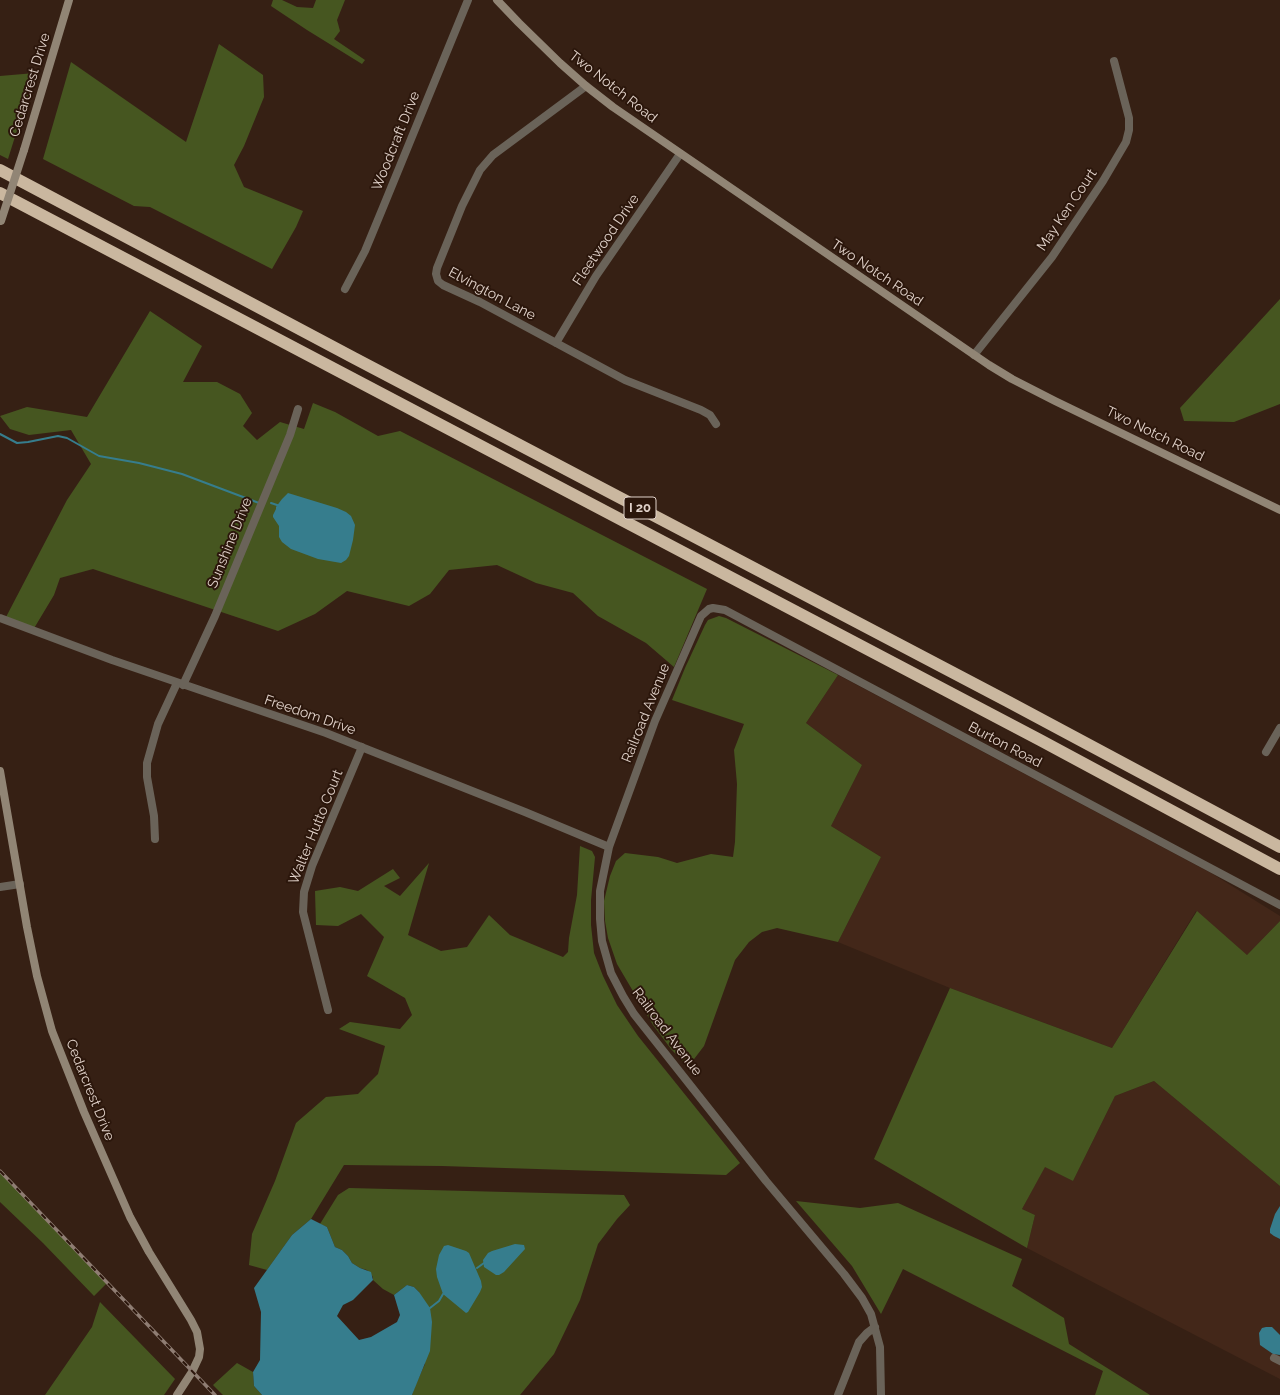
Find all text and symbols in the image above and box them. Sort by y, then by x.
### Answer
street label: Cedarcrest Drive [6,31,54,139]
street label: Two Notch Road [566,47,660,127]
street label: Woodcraft Drive [368,89,424,193]
street label: May Ken Court [1033,166,1101,254]
street label: Fleetwood Drive [569,191,643,289]
street label: Two Notch Road [828,236,926,310]
street label: Elvington Lane [446,264,538,324]
street label: Two Notch Road [1103,403,1207,465]
street label: Sunshine Drive [204,495,256,591]
road number: I 20 [624,497,656,519]
street label: Railroad Avenue [618,661,674,765]
street label: Freedom Drive [262,691,358,739]
street label: Burton Road [965,719,1045,771]
street label: Walter Hutto Court [285,767,347,887]
street label: Railroad Avenue [629,985,705,1079]
street label: Cedarcrest Drive [62,1037,118,1143]

